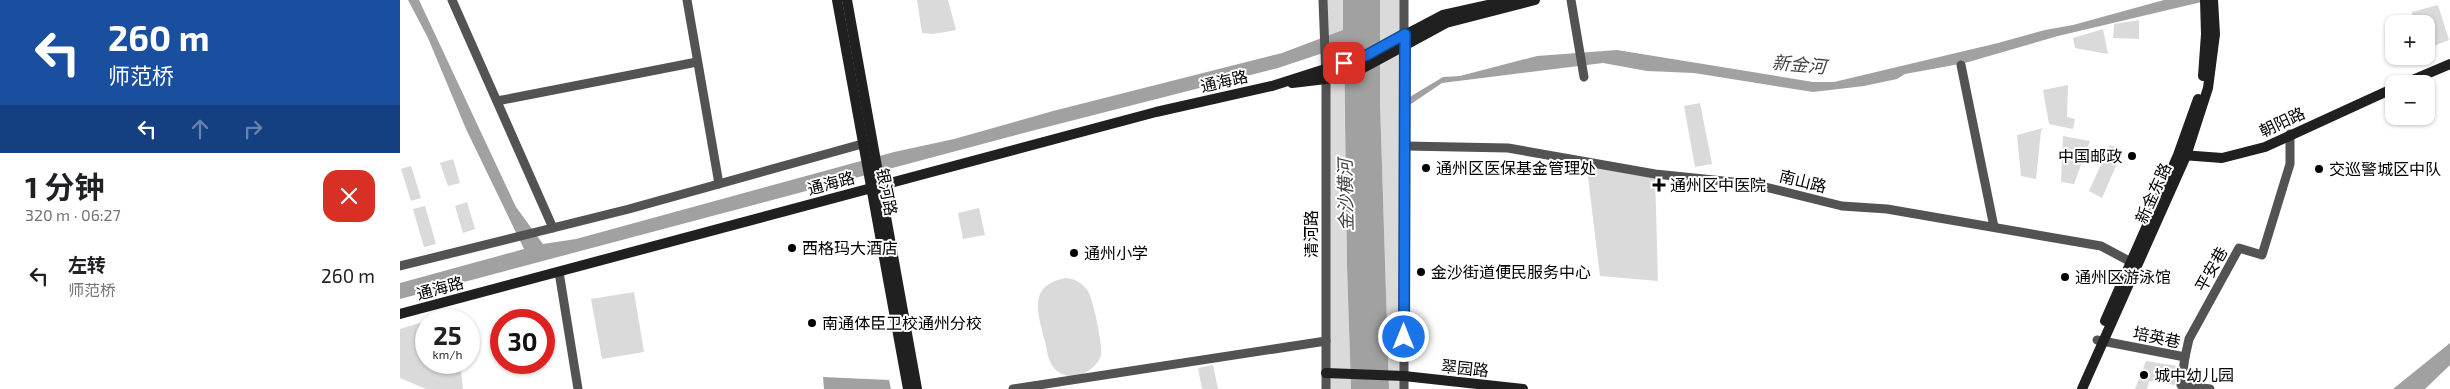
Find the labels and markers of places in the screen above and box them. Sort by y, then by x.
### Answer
pin [1323,42,1365,84]
place label: 中国邮政 [2058,146,2122,165]
marker: 中国邮政 [2126,150,2138,162]
place label: 通州区医保基金管理处 [1436,158,1596,177]
place label: 交巡警城区中队 [2329,159,2441,178]
marker: 通州区医保基金管理处 [1420,162,1432,174]
marker: 交巡警城区中队 [2313,163,2325,175]
place label: 通州区中医院 [1670,175,1766,194]
marker: 通州区中医院 [1652,178,1666,192]
place label: 西格玛大酒店 [802,238,898,257]
marker: 西格玛大酒店 [786,242,798,254]
place label: 通州小学 [1084,243,1148,262]
marker: 通州小学 [1068,247,1080,259]
place label: 金沙街道便民服务中心 [1431,262,1591,281]
marker: 金沙街道便民服务中心 [1415,266,1427,278]
place label: 通州区游泳馆 [2075,267,2171,286]
marker: 通州区游泳馆 [2059,271,2071,283]
place label: 南通体臣卫校通州分校 [822,313,982,332]
marker: 南通体臣卫校通州分校 [806,317,818,329]
place label: 城中幼儿园 [2154,365,2234,384]
marker: 城中幼儿园 [2138,369,2150,381]

